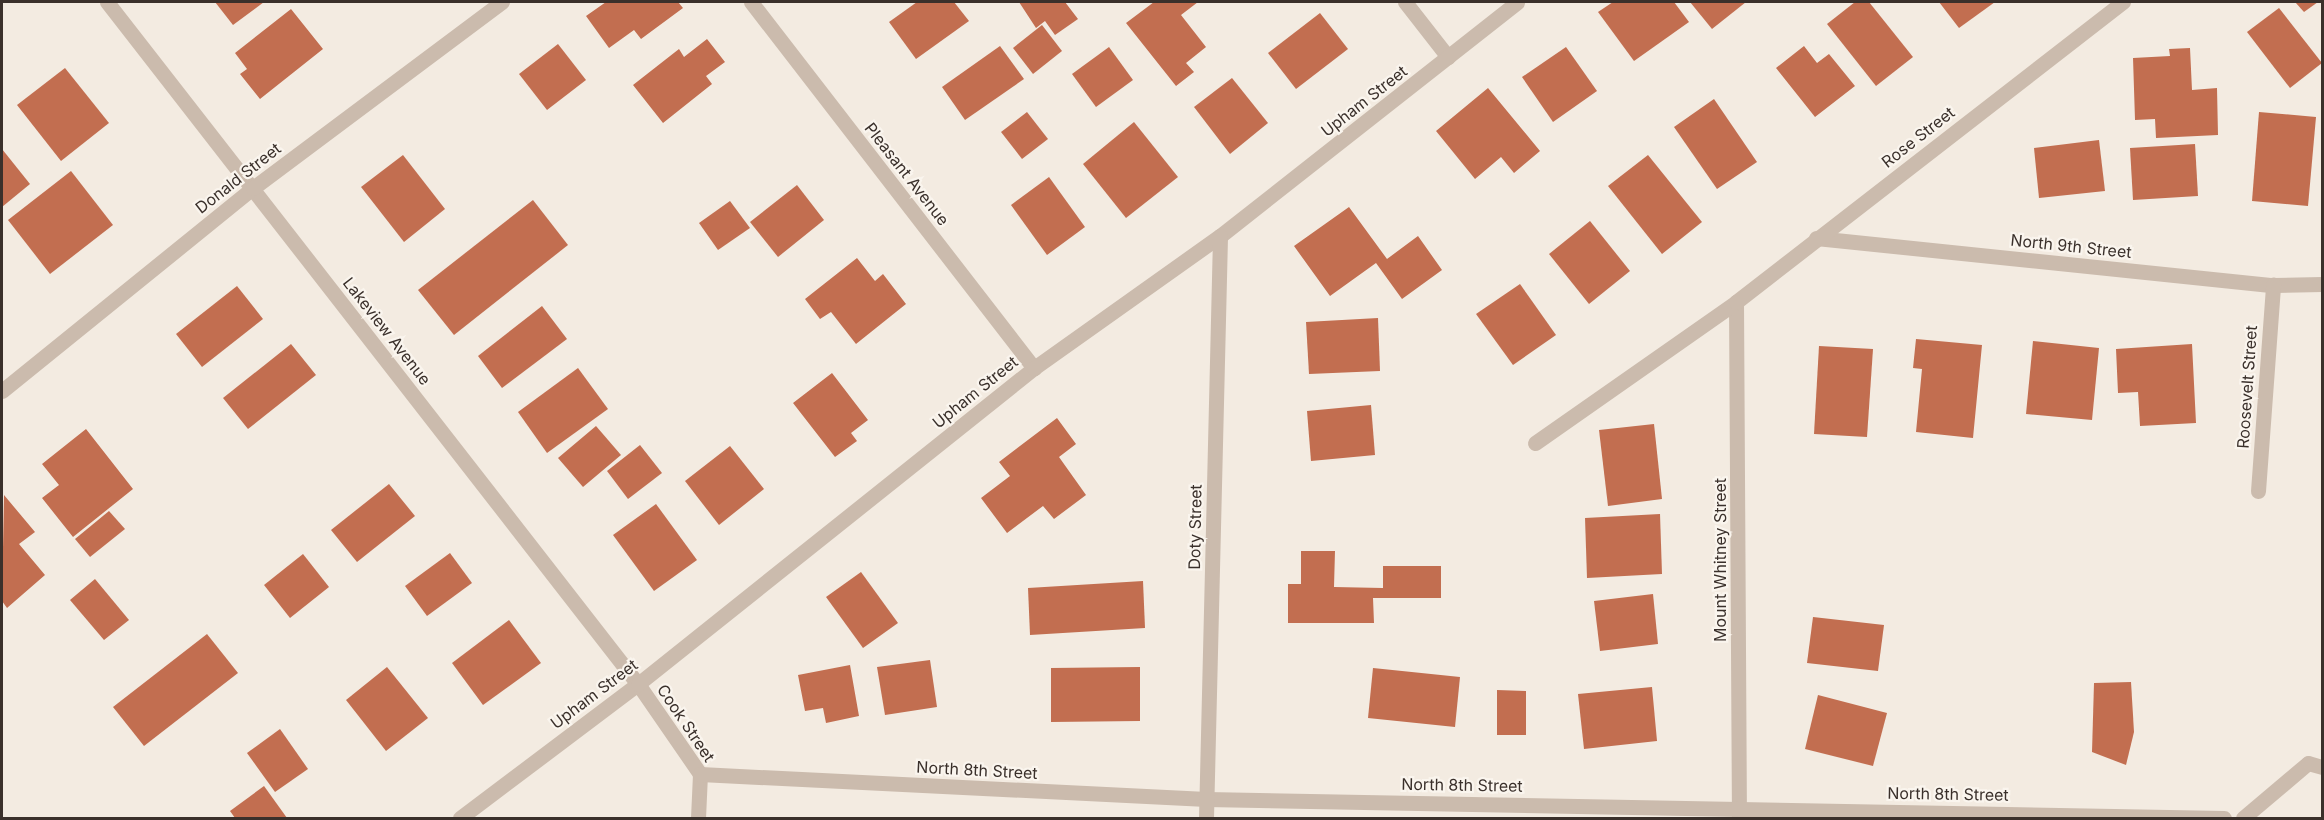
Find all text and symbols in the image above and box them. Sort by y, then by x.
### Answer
street label: Upham Street [1317,61,1411,141]
street label: Rose Street [1878,103,1958,171]
street label: Pleasant Avenue [861,119,953,229]
street label: Donald Street [192,139,284,217]
street label: North 9th Street [2010,230,2132,262]
street label: Lakeview Avenue [339,273,435,389]
street label: Roosevelt Street [2233,325,2261,449]
street label: Upham Street [929,352,1021,432]
street label: Mount Whitney Street [1710,478,1730,642]
street label: Doty Street [1185,484,1205,570]
street label: Upham Street [547,655,641,733]
street label: Cook Street [653,681,719,765]
street label: North 8th Street [916,757,1038,783]
street label: North 8th Street [1401,774,1523,796]
street label: North 8th Street [1887,783,2009,805]

